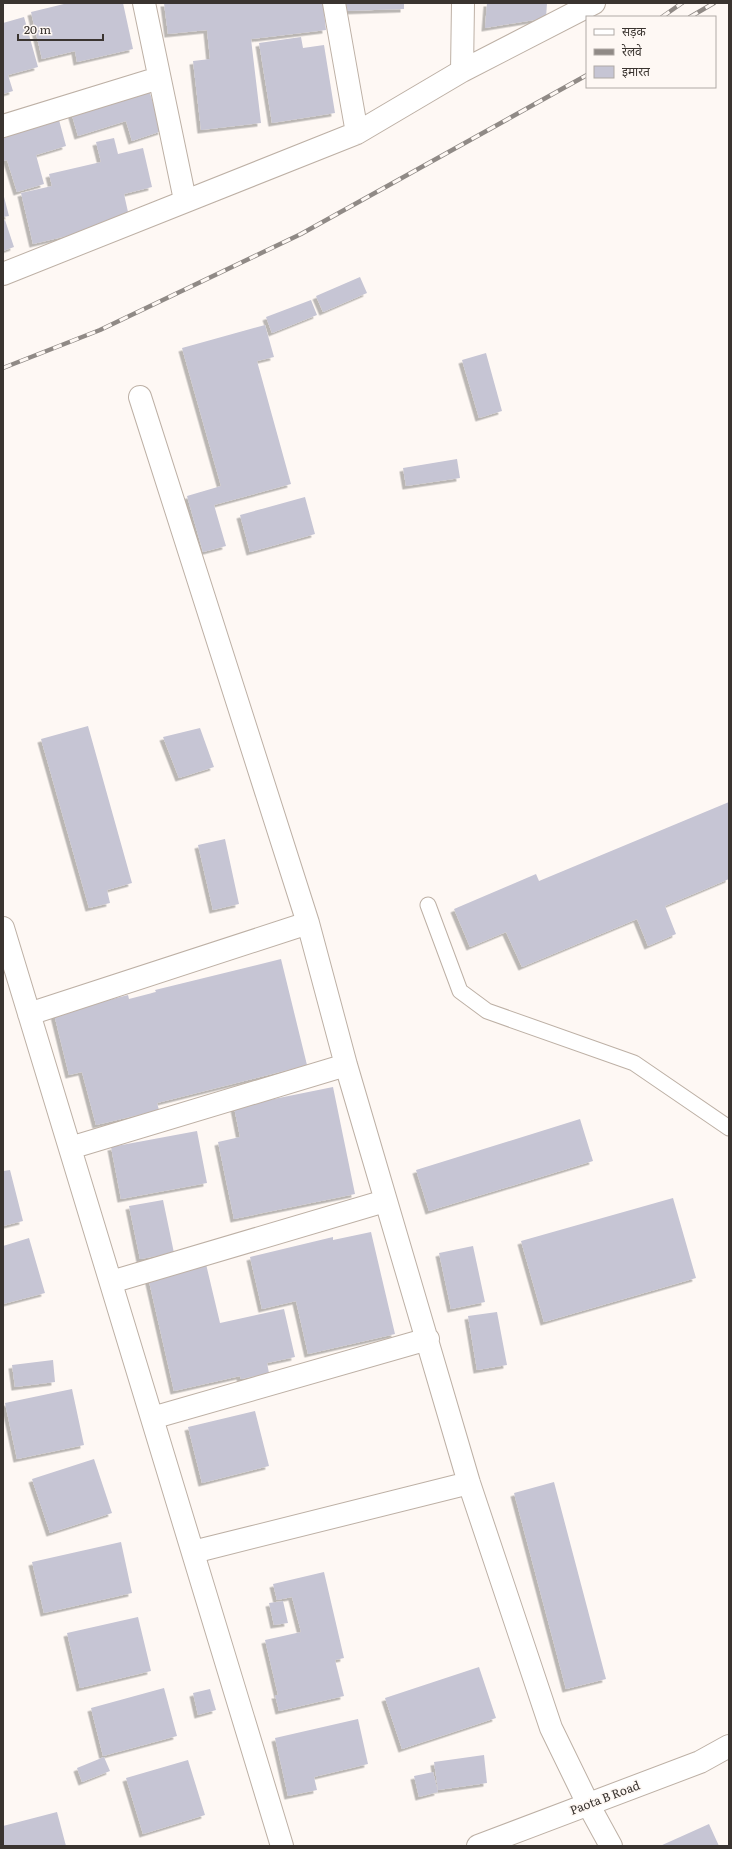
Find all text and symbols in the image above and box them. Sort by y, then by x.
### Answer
scale bar [18,16,103,42]
legend [586,16,716,88]
text: 20 m [24,20,51,38]
text: सड़क [622,22,647,40]
text: रेलवे [622,42,642,60]
text: इमारत [622,62,651,80]
street label: Paota B Road [567,1775,643,1819]

